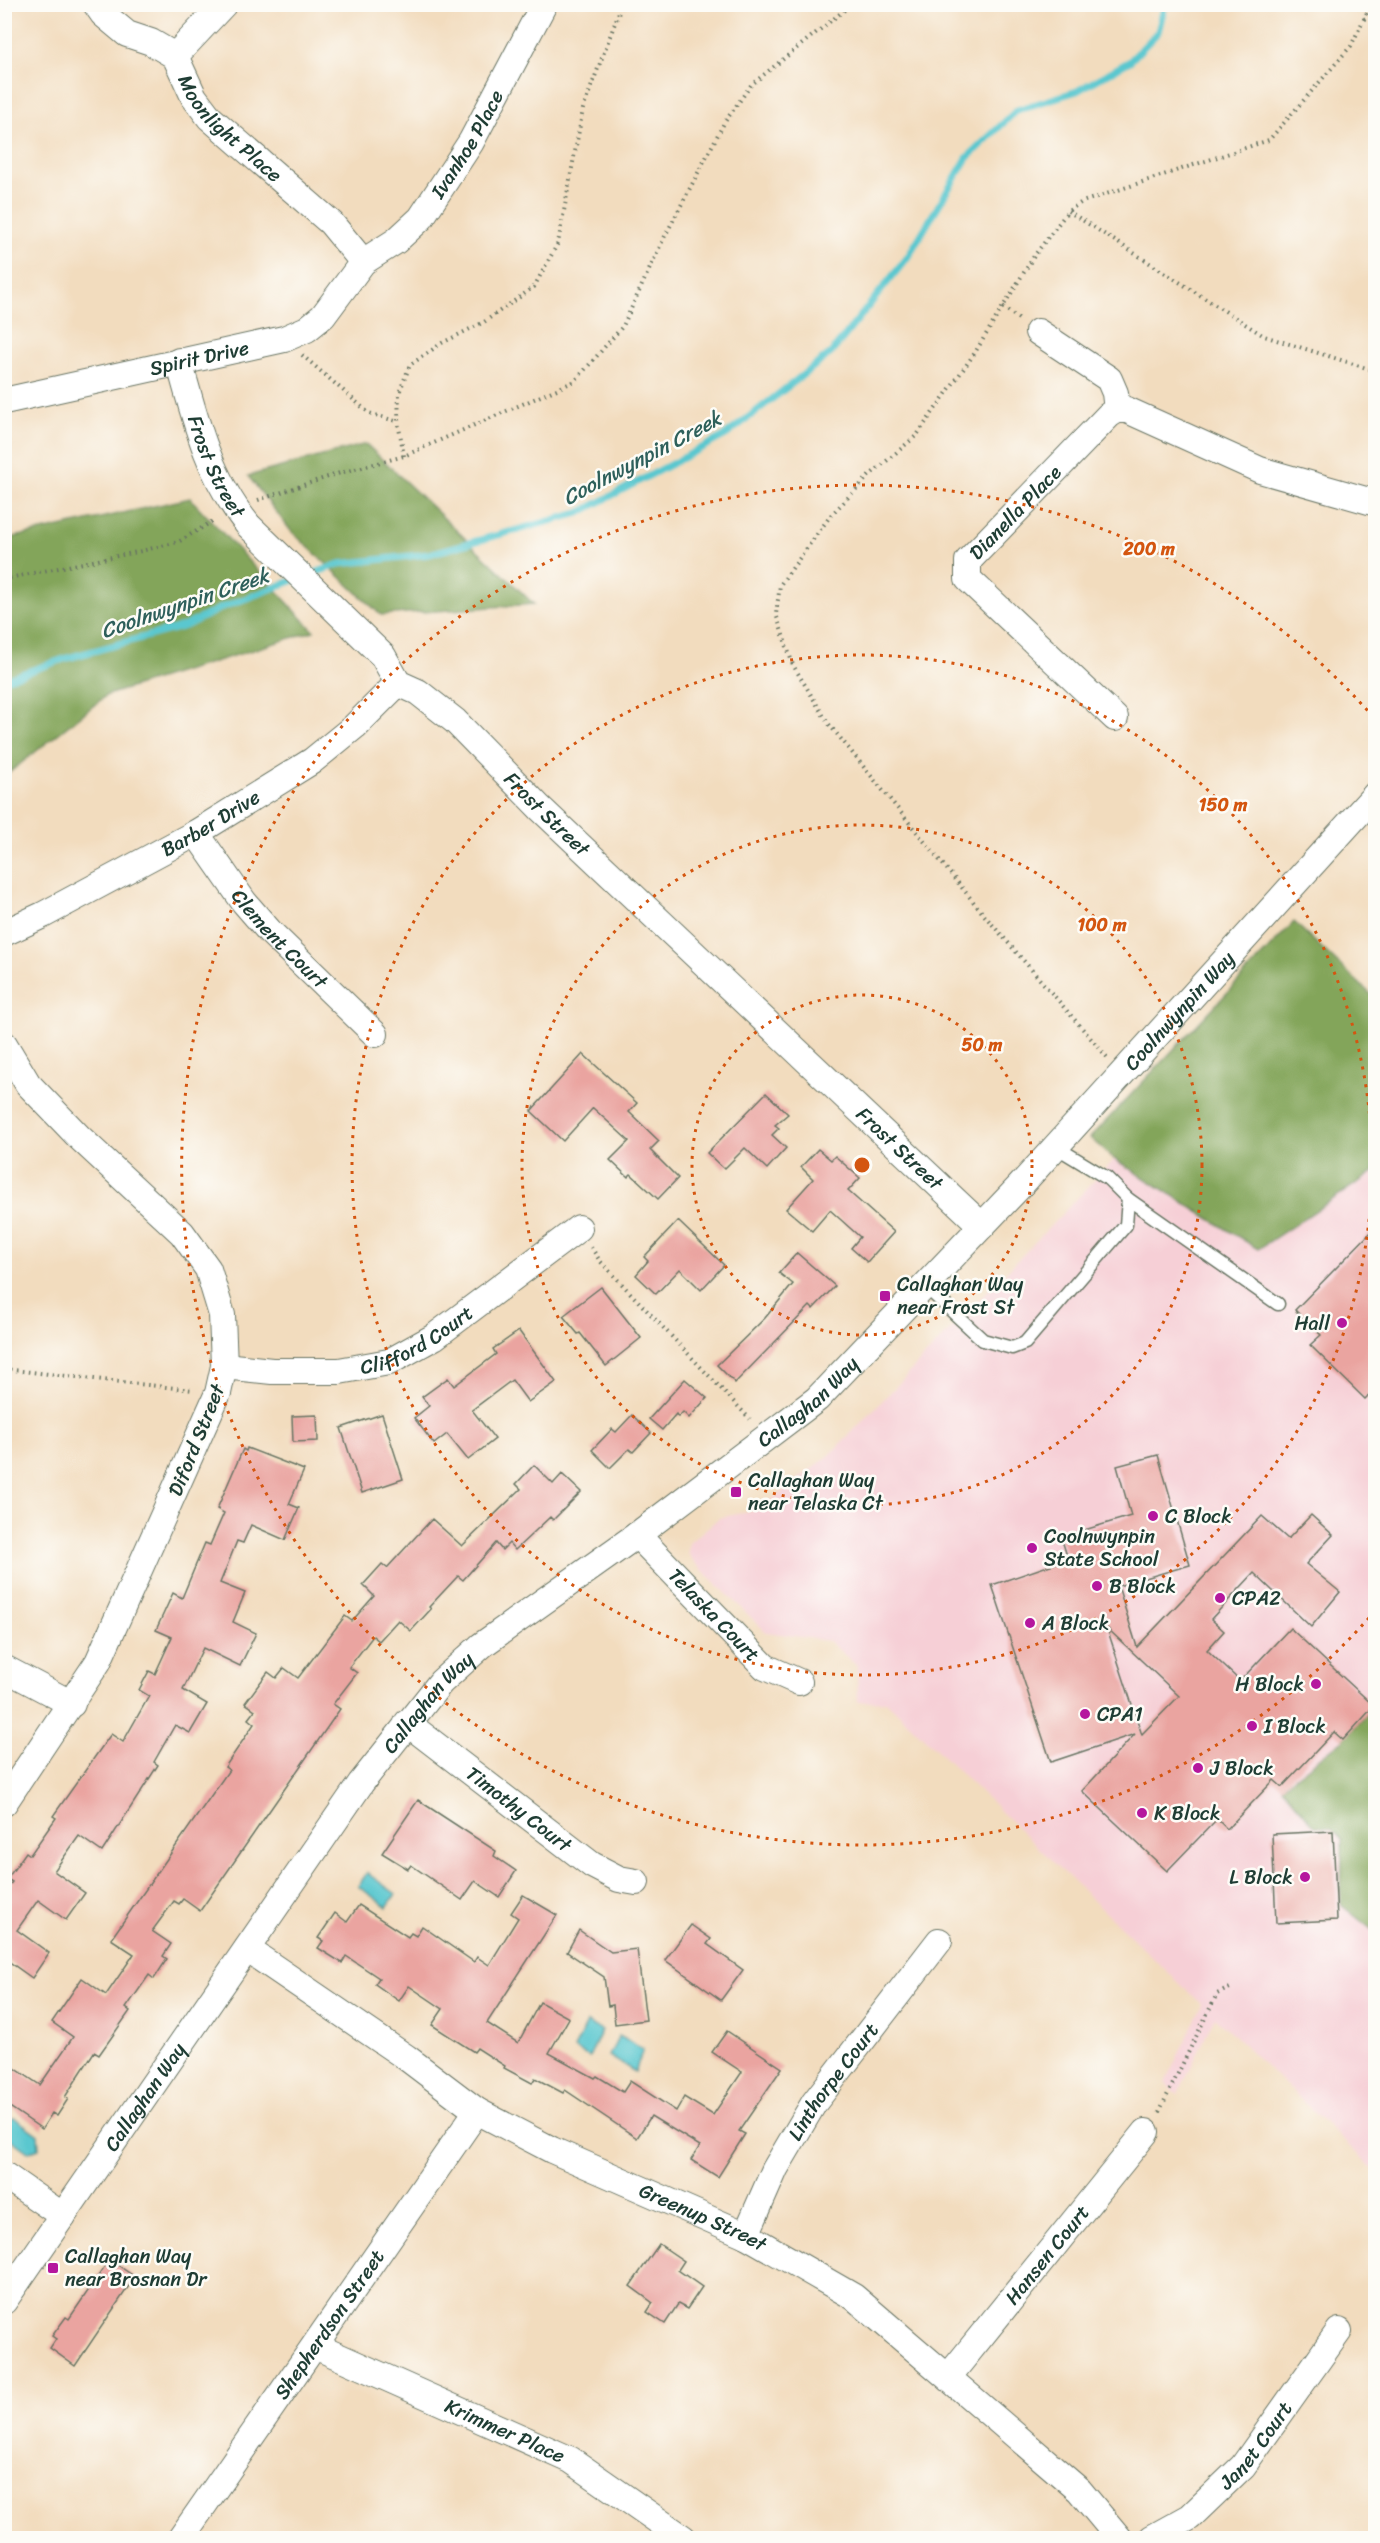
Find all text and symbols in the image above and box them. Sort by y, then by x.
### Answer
street label: Moonlight Place [168,69,290,192]
street label: Ivanhoe Place [421,84,514,207]
street label: Spirit Drive [146,330,252,386]
water label: Coolnwynpin Creek [555,399,730,516]
street label: Frost Street [177,411,255,526]
street label: Dianella Place [960,456,1071,569]
text: 200 m [1122,533,1175,565]
water label: Coolnwynpin Creek [96,556,276,650]
street label: Frost Street [495,763,599,866]
street label: Barber Drive [155,780,267,867]
text: 150 m [1199,789,1247,821]
street label: Clement Court [222,881,337,998]
text: 100 m [1078,909,1127,941]
street label: Coolnwynpin Way [1115,942,1244,1079]
text: 50 m [962,1029,1003,1061]
street label: Frost Street [847,1098,952,1200]
centre of rings [852,1155,872,1175]
place label: Callaghan Way near Frost St [897,1267,1024,1325]
marker: Callaghan Way near Frost St [878,1289,892,1303]
street label: Clifford Court [358,1296,481,1385]
place label: Hall [1294,1306,1331,1341]
marker: Hall [1335,1316,1349,1330]
street label: Callaghan Way [749,1347,868,1457]
street label: Diford Street [158,1378,235,1502]
place label: Callaghan Way near Telaska Ct [748,1463,884,1521]
marker: Callaghan Way near Telaska Ct [729,1485,743,1499]
place label: C Block [1165,1499,1232,1534]
marker: C Block [1146,1509,1160,1523]
place label: Coolnwynpin State School [1044,1519,1160,1577]
marker: Coolnwynpin State School [1025,1541,1039,1555]
street label: Telaska Court [659,1559,769,1671]
place label: B Block [1109,1569,1176,1604]
marker: B Block [1090,1579,1104,1593]
place label: CPA2 [1232,1581,1281,1616]
marker: CPA2 [1213,1591,1227,1605]
place label: A Block [1041,1606,1109,1641]
marker: A Block [1023,1616,1037,1630]
street label: Callaghan Way [374,1643,483,1761]
place label: H Block [1235,1667,1304,1702]
marker: H Block [1309,1677,1323,1691]
place label: CPA1 [1097,1697,1143,1732]
marker: CPA1 [1078,1707,1092,1721]
place label: I Block [1263,1709,1326,1744]
marker: I Block [1245,1719,1259,1733]
place label: J Block [1209,1751,1274,1786]
street label: Timothy Court [458,1757,580,1862]
marker: J Block [1191,1761,1205,1775]
place label: K Block [1154,1796,1221,1831]
marker: K Block [1135,1806,1149,1820]
place label: L Block [1229,1860,1293,1895]
marker: L Block [1298,1870,1312,1884]
street label: Linthorpe Court [778,2015,888,2148]
street label: Callaghan Way [95,2035,196,2159]
street label: Greenup Street [633,2173,774,2262]
street label: Hansen Court [996,2197,1099,2313]
place label: Callaghan Way near Brosnan Dr [65,2239,208,2297]
street label: Shepherdson Street [265,2242,394,2407]
marker: Callaghan Way near Brosnan Dr [46,2261,60,2275]
street label: Krimmer Place [439,2389,571,2473]
street label: Janet Court [1210,2394,1302,2499]

